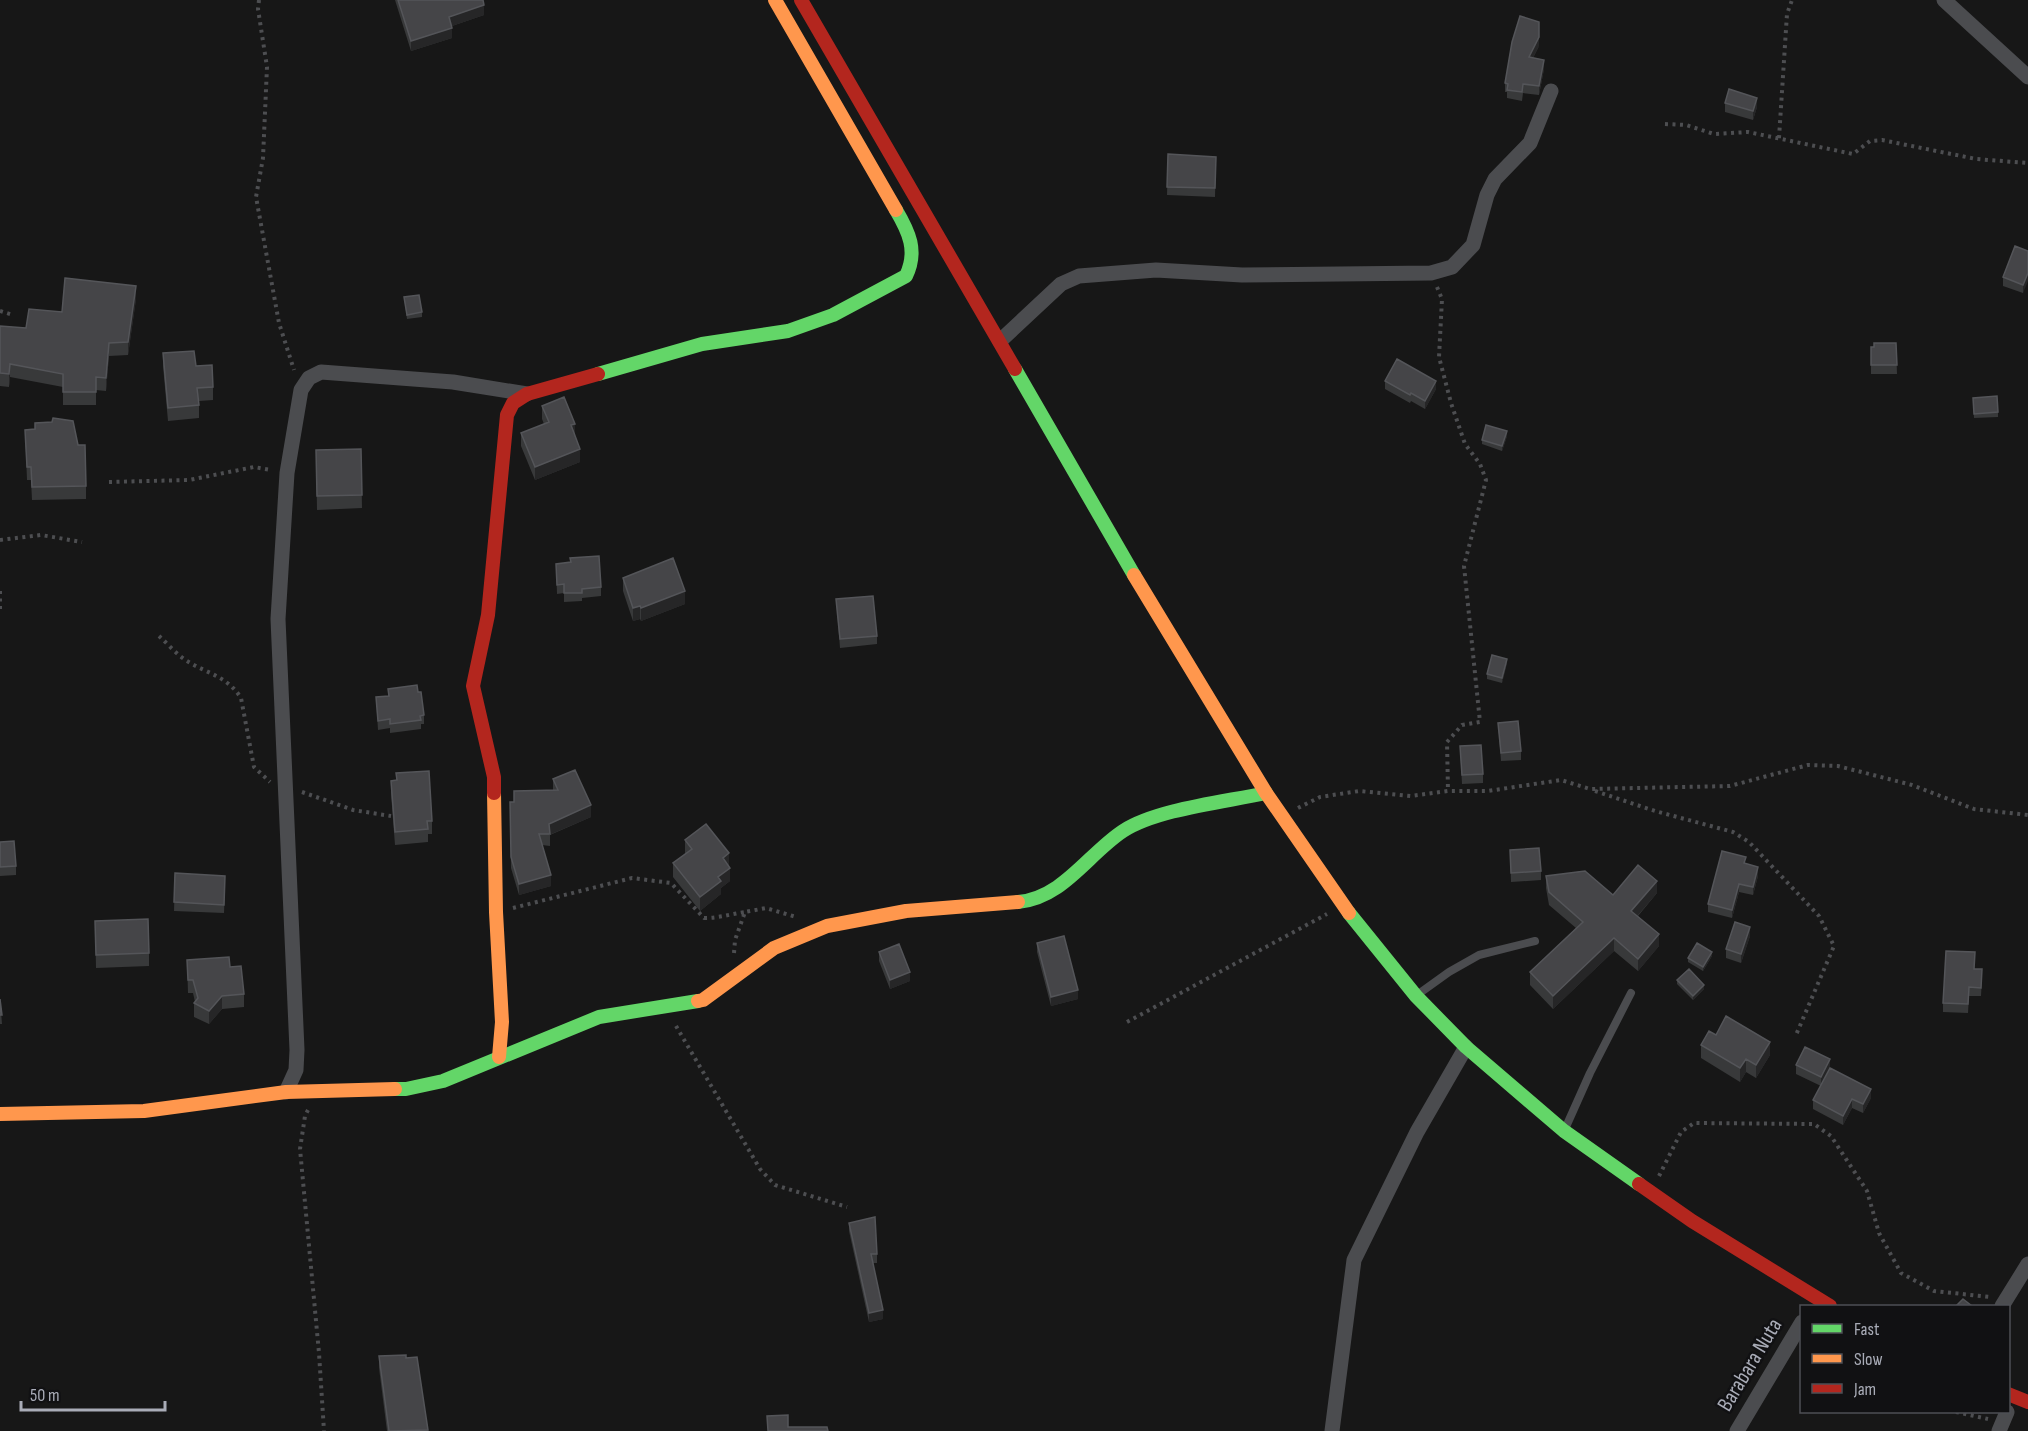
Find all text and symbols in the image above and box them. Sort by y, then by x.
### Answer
legend [1800,1305,2010,1413]
street label: Barabara Nuta [1712,1314,1788,1416]
text: Fast [1854,1319,1880,1340]
text: Slow [1854,1349,1883,1370]
scale bar [21,1374,165,1412]
text: Jam [1853,1379,1876,1400]
text: 50 m [30,1385,60,1406]

